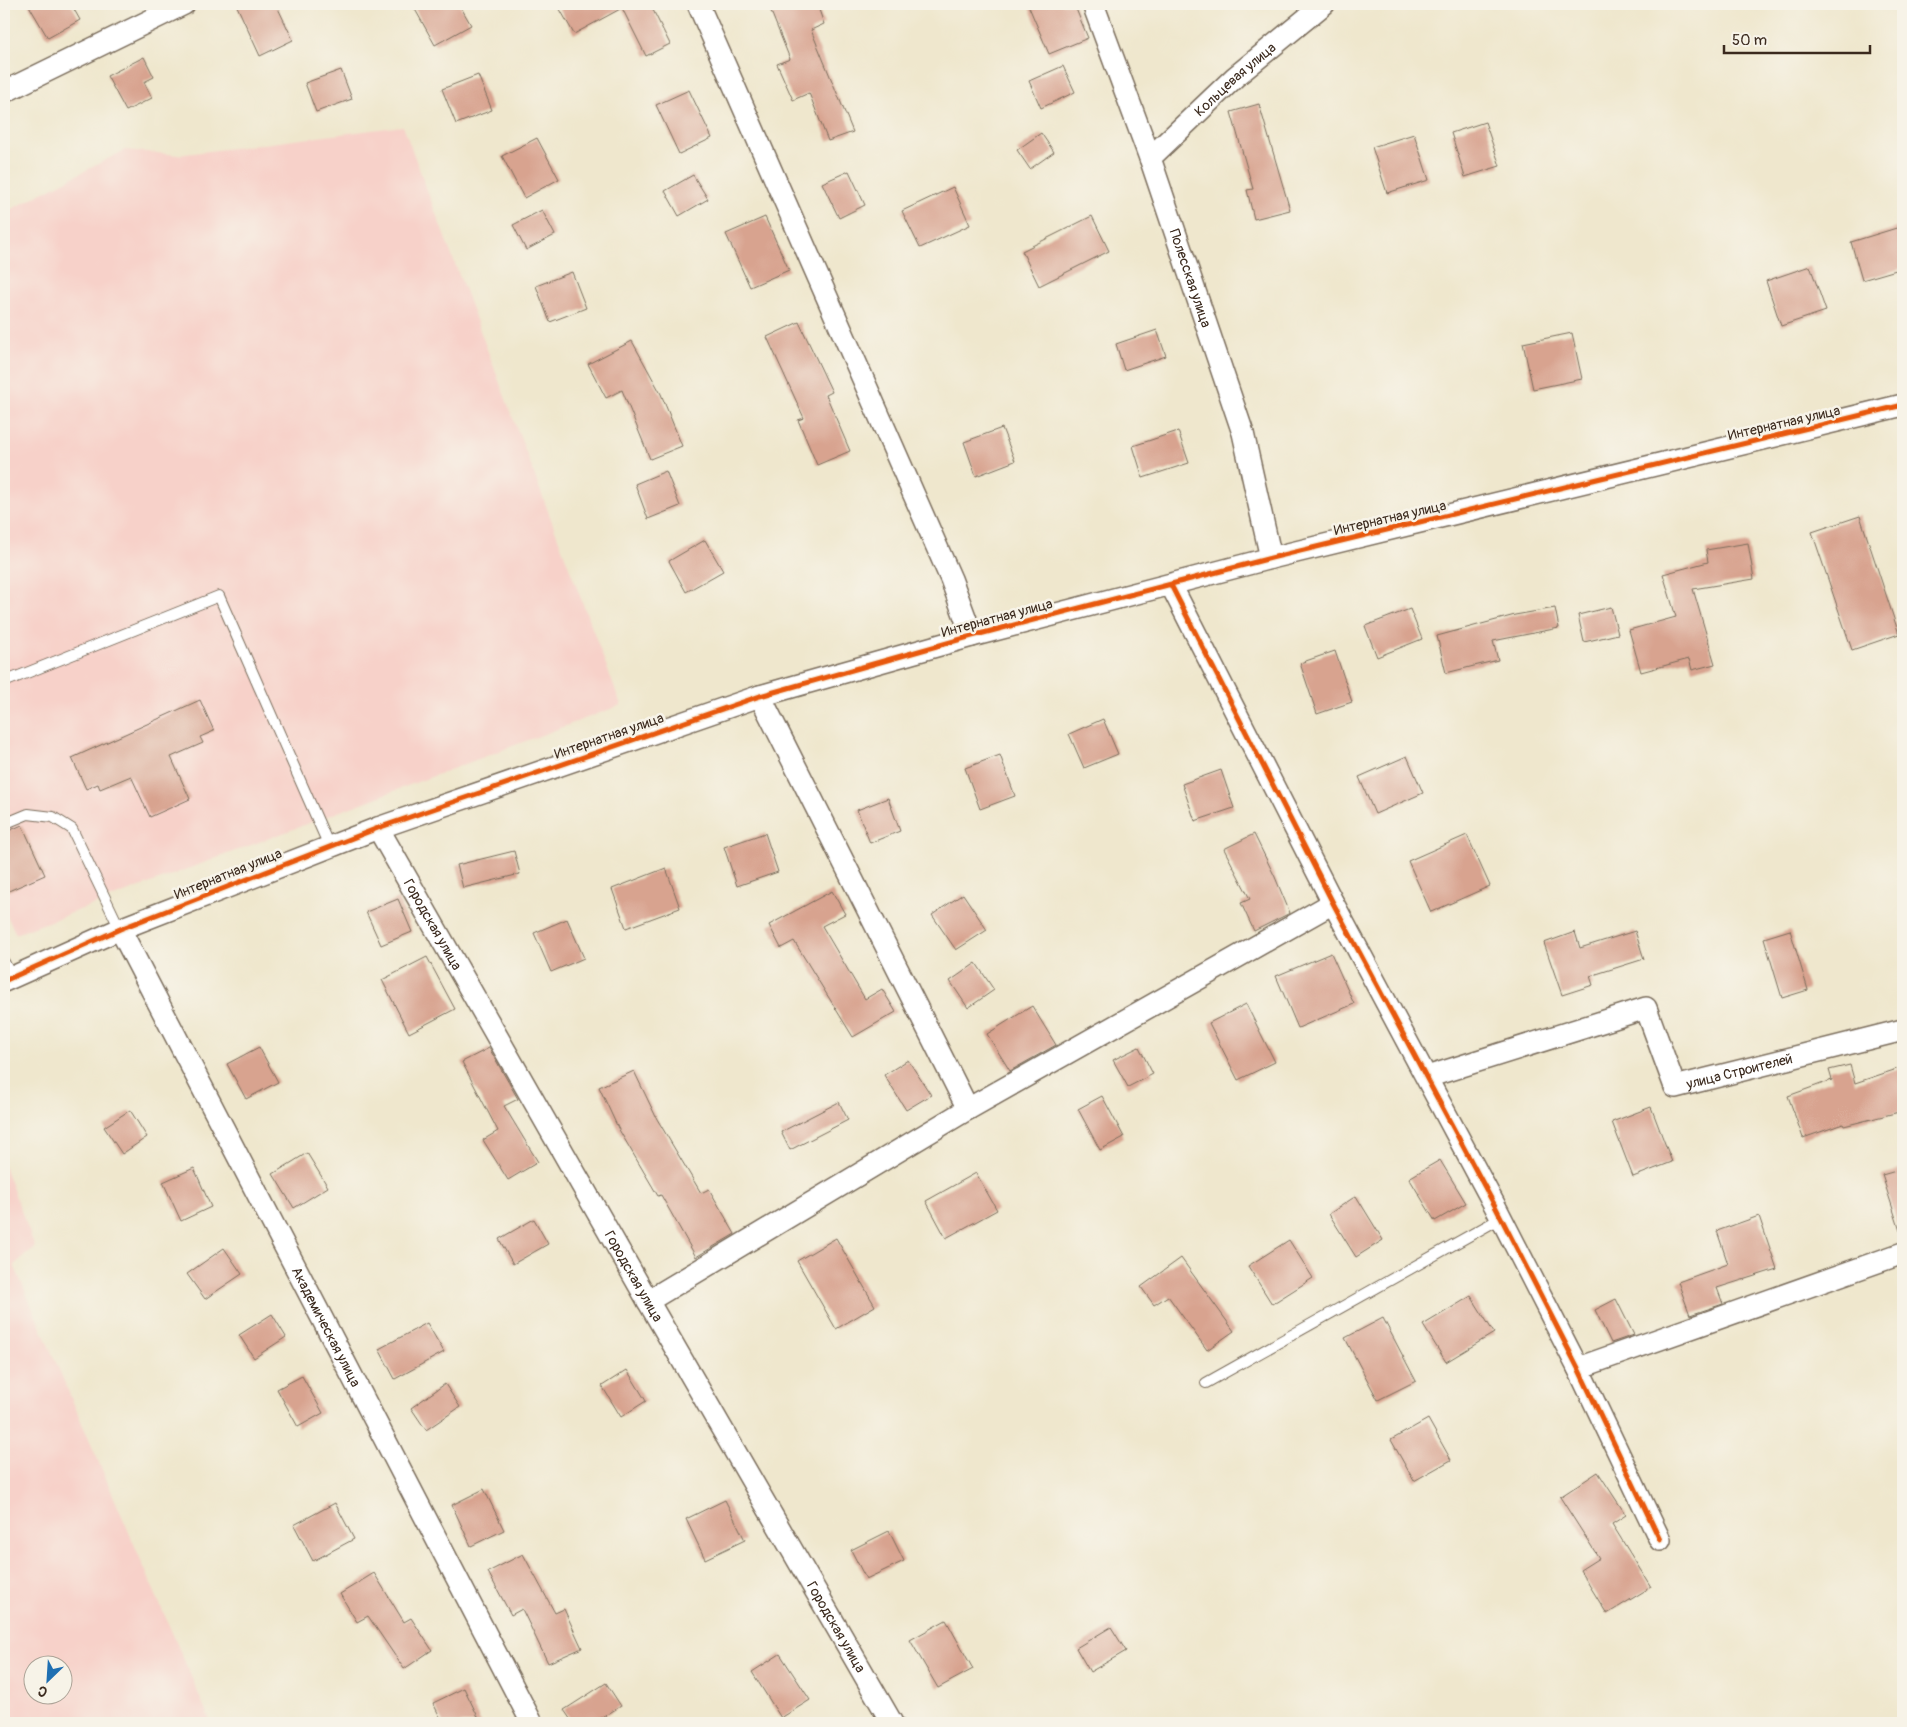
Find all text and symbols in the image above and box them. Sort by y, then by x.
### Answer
scale bar [1724,22,1871,54]
text: 50 m [1732,31,1767,50]
street label: Кольцевая улица [1191,39,1279,120]
street label: Полесская улица [1166,227,1215,329]
street label: Интернатная улица [1726,402,1842,444]
street label: Интернатная улица [1332,497,1448,539]
street label: Интернатная улица [940,595,1054,641]
street label: Интернатная улица [552,709,666,763]
street label: Интернатная улица [172,845,284,903]
street label: Городская улица [400,876,466,973]
street label: улица Строителей [1683,1049,1794,1093]
street label: Городская улица [601,1228,667,1325]
street label: Академическая улица [288,1264,365,1390]
street label: Городская улица [803,1578,869,1675]
north arrow [22,1654,72,1704]
text: С [35,1682,50,1701]

